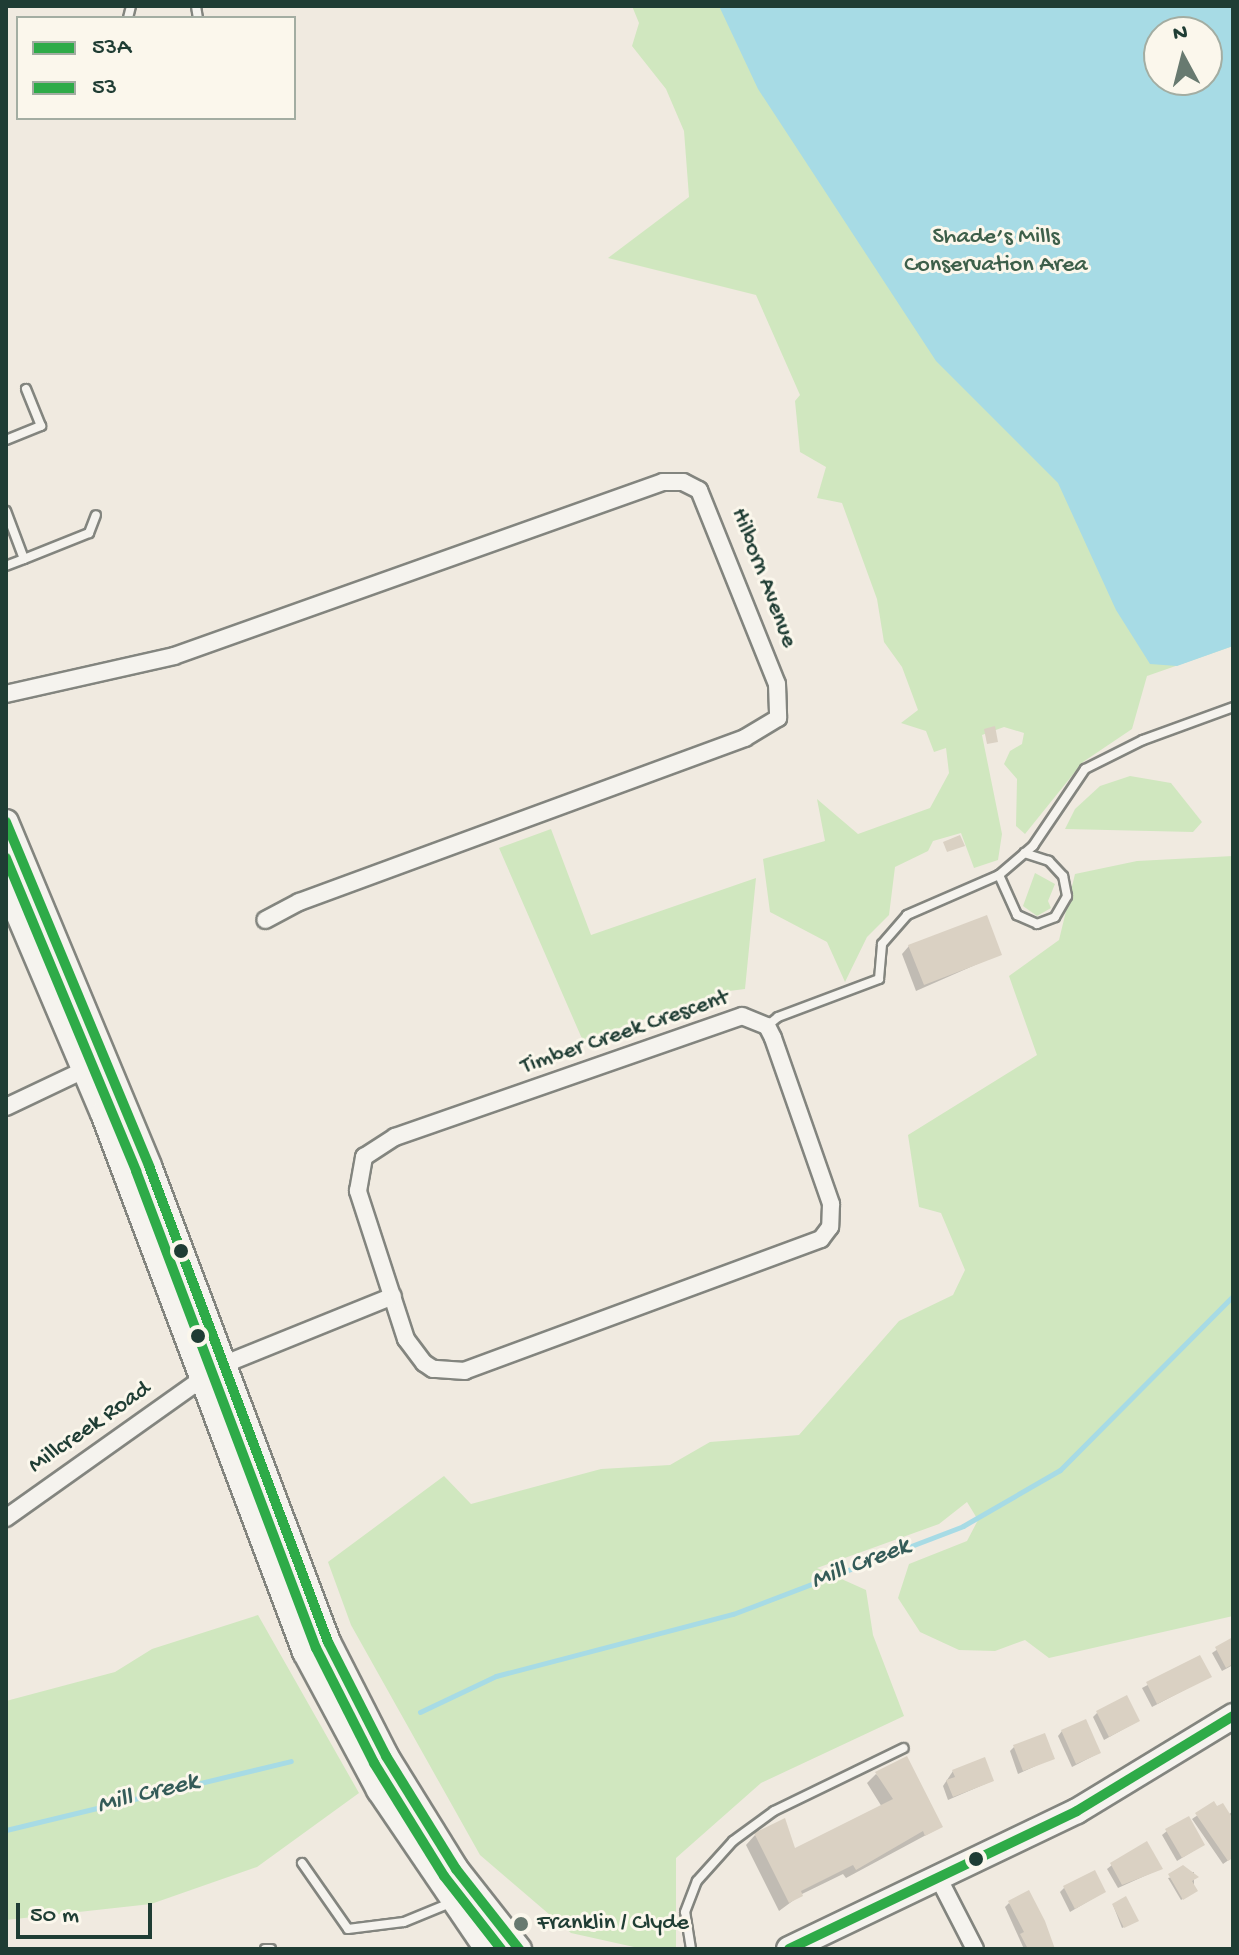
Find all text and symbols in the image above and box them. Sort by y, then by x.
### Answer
legend [16,16,296,120]
north arrow [1143,16,1223,96]
text: N [1172,20,1189,48]
text: 53A [92,34,131,63]
text: 53 [92,74,117,103]
park label: Shade’s Mills Conservation Area [904,224,1088,280]
street label: Hilborn Avenue [723,504,803,652]
street label: Timber Creek Crescent [517,984,733,1082]
unlabelled marker [173,1243,189,1259]
unlabelled marker [190,1328,206,1344]
street label: Millcreek Road [23,1375,157,1481]
water label: Mill Creek [807,1532,915,1598]
water label: Mill Creek [94,1767,202,1823]
unlabelled marker [968,1851,984,1867]
scale bar [20,1887,156,1937]
text: 50 m [30,1902,79,1931]
place label: Franklin / Clyde [537,1910,689,1938]
marker: Franklin / Clyde [512,1915,530,1933]

